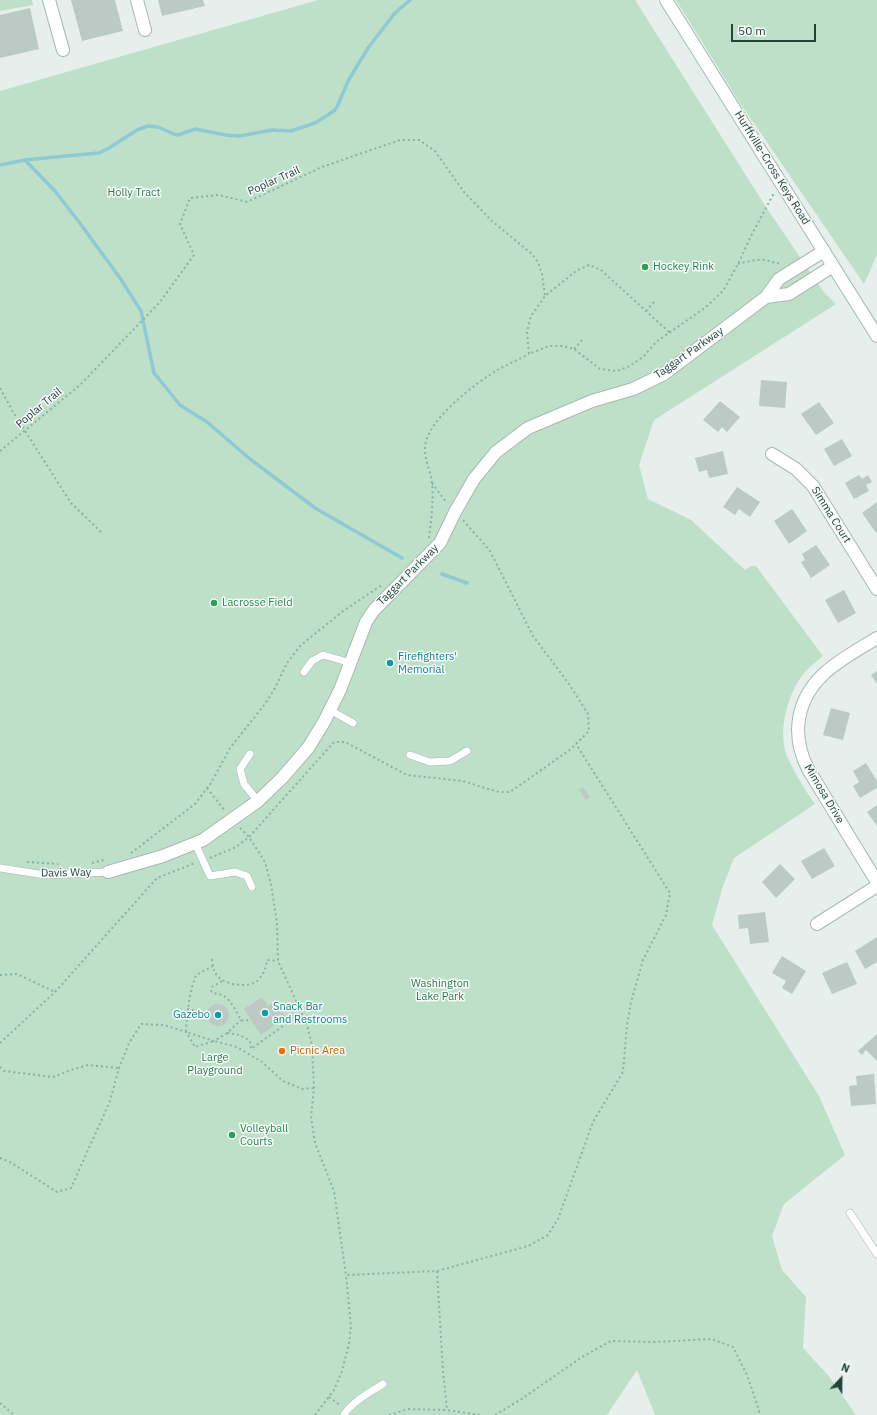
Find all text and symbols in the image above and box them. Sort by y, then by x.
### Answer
scale bar [733,16,818,42]
text: 50 m [738,23,766,38]
street label: Hurffville-Cross Keys Road [732,109,812,227]
street label: Poplar Trail [246,164,302,198]
park label: Holly Tract [108,186,160,200]
place label: Hockey Rink [653,260,714,274]
marker: Hockey Rink [640,262,650,272]
street label: Taggart Parkway [652,324,726,382]
street label: Poplar Trail [13,385,65,431]
street label: Simma Court [808,484,854,546]
street label: Taggart Parkway [375,542,441,608]
place label: Lacrosse Field [222,596,293,610]
marker: Lacrosse Field [209,598,219,608]
place label: Firefighters' Memorial [398,650,457,676]
marker: Firefighters' Memorial [385,658,395,668]
street label: Mimosa Drive [801,762,847,826]
street label: Davis Way [41,866,91,880]
park label: Washington Lake Park [411,977,469,1003]
place label: Snack Bar and Restrooms [273,1000,347,1026]
place label: Gazebo [173,1008,210,1022]
marker: Snack Bar and Restrooms [260,1008,270,1018]
marker: Gazebo [213,1010,223,1020]
place label: Picnic Area [290,1044,345,1058]
marker: Picnic Area [277,1046,287,1056]
park label: Large Playground [187,1051,243,1077]
place label: Volleyball Courts [240,1122,288,1148]
marker: Volleyball Courts [227,1130,237,1140]
north arrow [821,1359,861,1399]
text: N [839,1360,852,1376]

